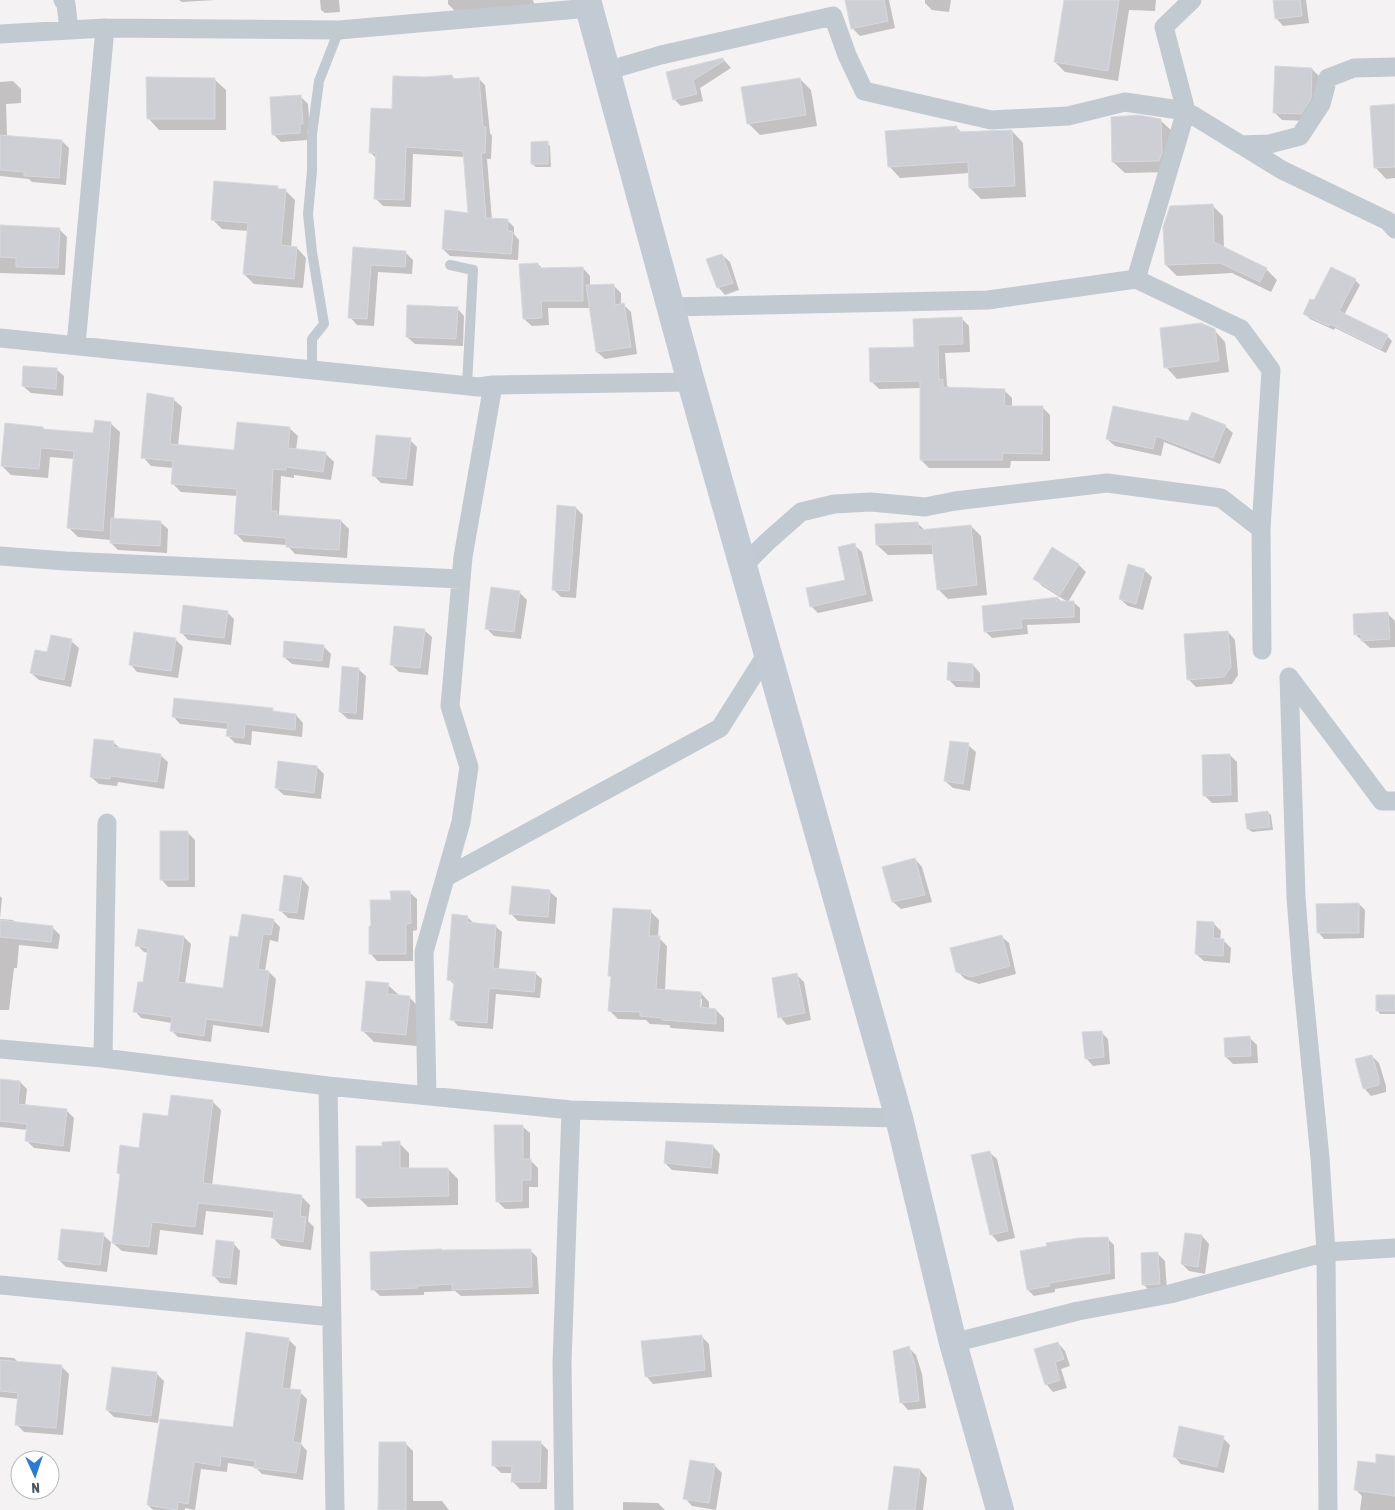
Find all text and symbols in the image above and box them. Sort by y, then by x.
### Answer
north arrow [10,1450,60,1500]
text: N [31,1480,40,1496]

